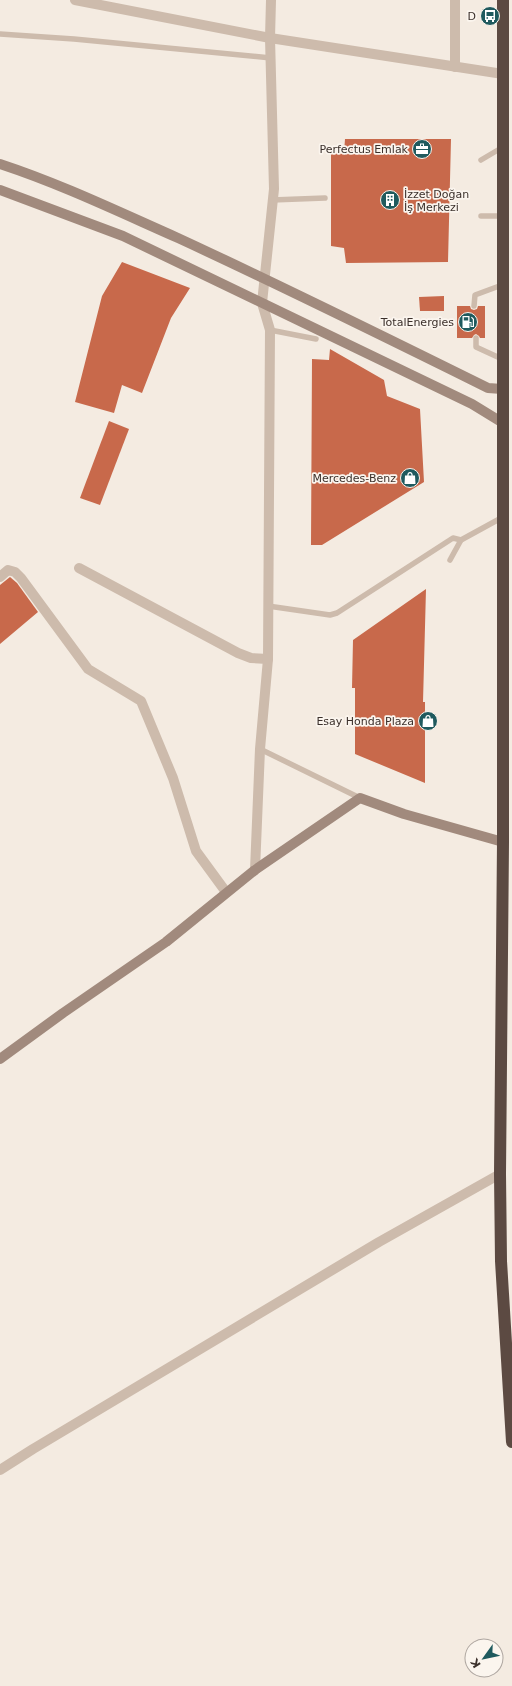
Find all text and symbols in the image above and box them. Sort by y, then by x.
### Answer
bus stop icon: D [479,5,501,27]
place label: D [468,10,476,23]
office icon: Perfectus Emlak [411,138,433,160]
place label: Perfectus Emlak [319,143,409,156]
place label: İzzet Doğan İş Merkezi [404,188,469,214]
building icon: İzzet Doğan İş Merkezi [379,189,401,211]
fuel station icon: TotalEnergies [457,311,479,333]
place label: TotalEnergies [380,316,454,329]
shop icon: Mercedes-Benz [399,467,421,489]
place label: Mercedes-Benz [313,472,396,485]
shop icon: Esay Honda Plaza [417,710,439,732]
place label: Esay Honda Plaza [316,715,414,728]
north arrow [464,1638,504,1678]
text: K [468,1656,484,1670]

